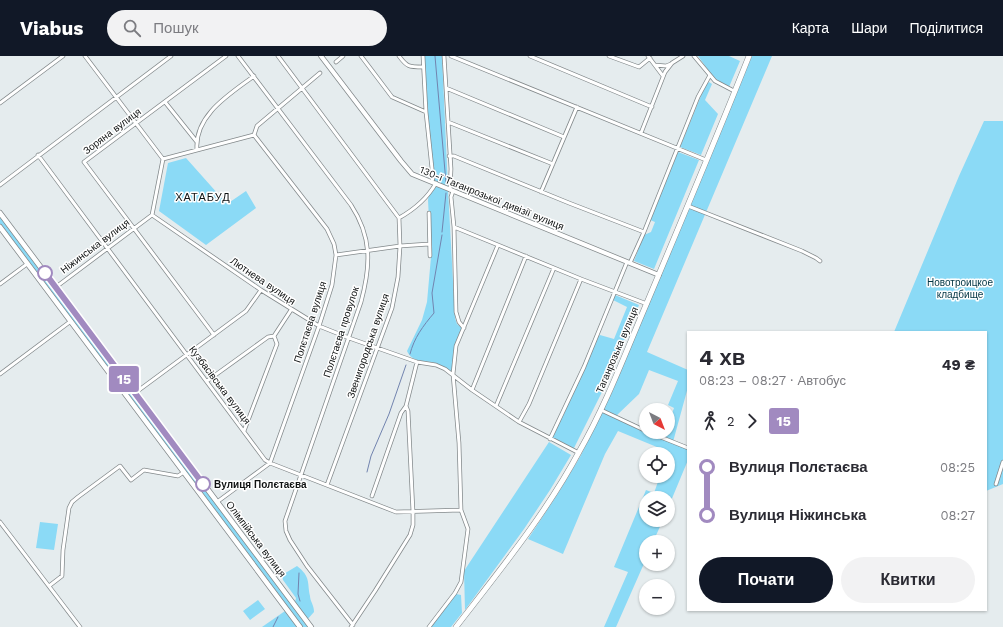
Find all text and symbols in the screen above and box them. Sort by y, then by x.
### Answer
search box [107,10,387,46]
text: Viabus [20,17,83,40]
icon: search [121,17,143,39]
text: Пошук [153,19,199,37]
text: Карта [792,20,829,36]
text: Шари [851,20,887,36]
text: Поділитися [909,20,983,36]
street label: Зоряна вулиця [81,106,143,156]
street label: 130-ї Таганрозької дивізії вулиця [418,164,566,232]
district label: ХАТАБУД [175,191,231,204]
street label: Ніжинська вулиця [58,216,132,276]
street label: Лютнева вулиця [228,255,298,307]
unlabelled marker [37,265,53,281]
park label: Новотроицкое кладбище [927,277,993,300]
street label: Полєтаєва вулиця [292,280,328,364]
street label: Полєтаєва провулок [321,285,361,379]
street label: Звенигородська вулиця [345,292,391,400]
street label: Таганрозька вулиця [594,305,640,395]
street label: Кузбасівська вулиця [187,344,253,426]
text: 4 хв [699,345,745,370]
text: 49 ₴ [942,356,975,374]
line badge: 15 [106,366,142,392]
text: 15 [117,371,131,387]
text: 08:23 – 08:27 · Автобус [699,373,846,388]
north arrow [639,403,675,439]
map controls [639,403,675,615]
icon: walk [699,410,721,432]
icon: forward [741,410,763,432]
text: 15 [777,413,791,429]
text: 2 [727,414,735,429]
button: locate [639,447,675,483]
text: Вулиця Полєтаєва [729,458,868,476]
text: 08:25 [940,460,975,475]
marker: Вулиця Полєтаєва [195,476,211,492]
place label: Вулиця Полєтаєва [214,479,307,490]
button: layers [639,491,675,527]
street label: Олімпійська вулиця [224,499,288,579]
text: Вулиця Ніжинська [729,506,866,524]
text: 08:27 [940,508,975,523]
button: + [639,535,675,571]
button: Почати [699,557,833,603]
button: Квитки [841,557,975,603]
button: − [639,579,675,615]

